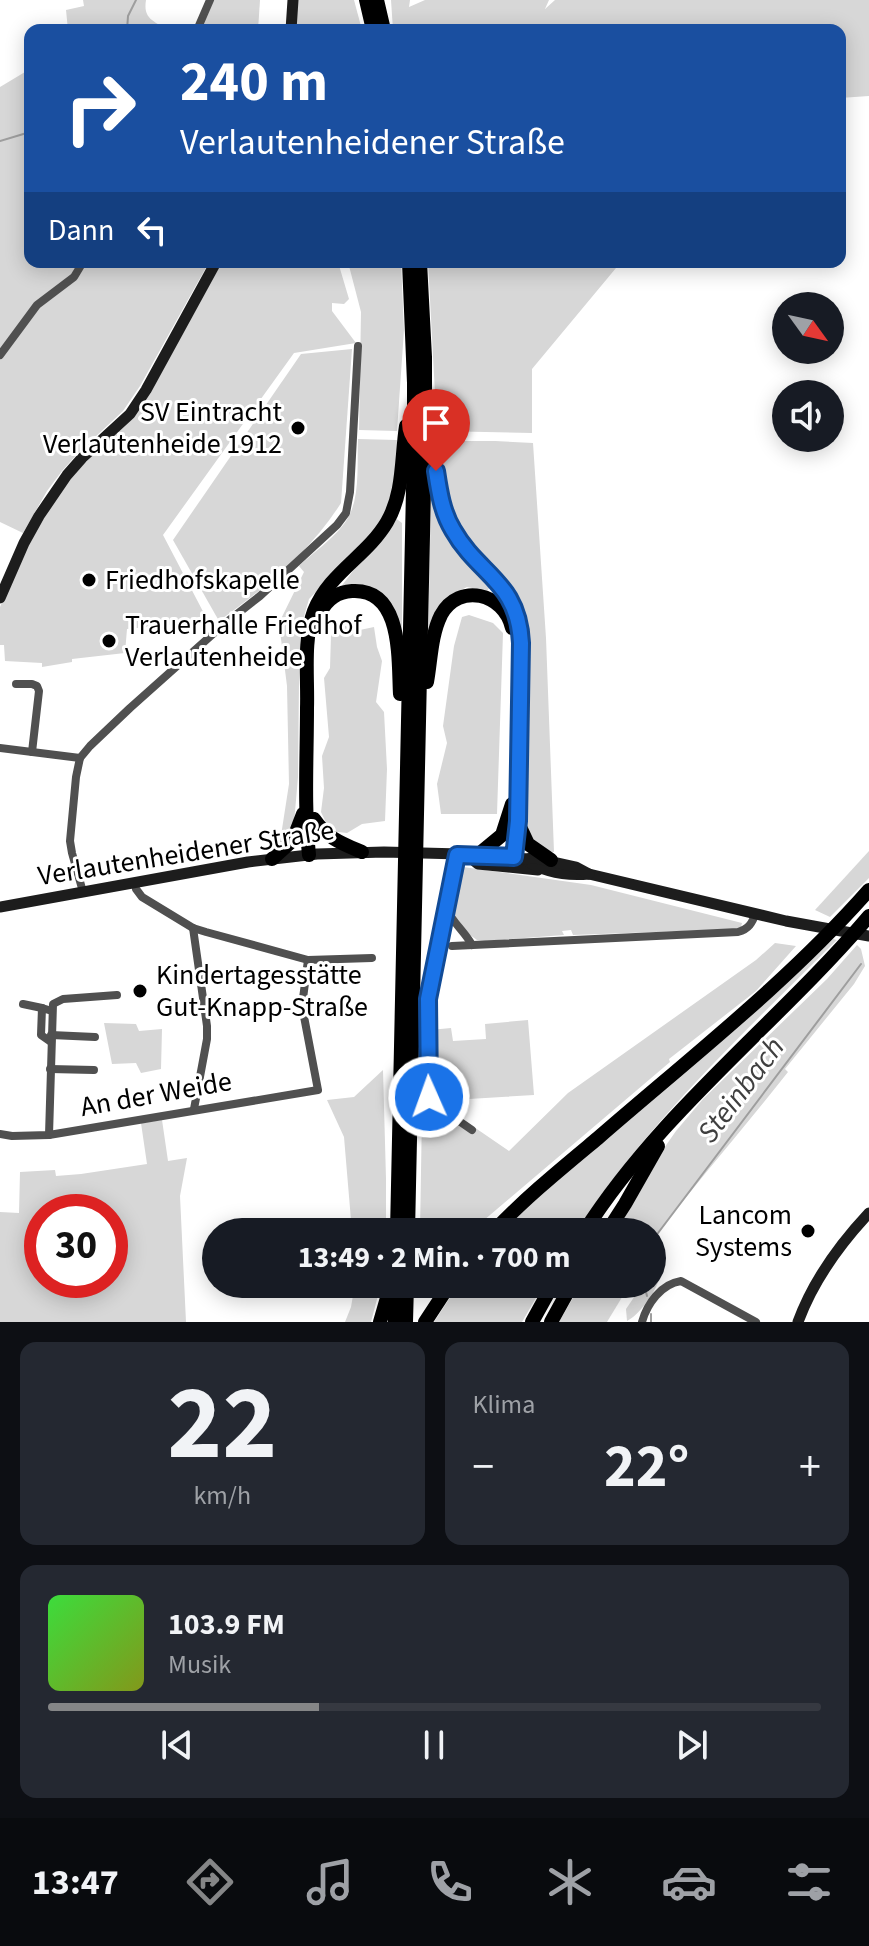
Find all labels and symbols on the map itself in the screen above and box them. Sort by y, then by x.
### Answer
north arrow [772,292,844,364]
pin [402,389,470,471]
place label: SV Eintracht Verlautenheide 1912 [43,392,283,464]
marker: SV Eintracht Verlautenheide 1912 [289,419,307,437]
place label: Friedhofskapelle [105,560,300,600]
marker: Friedhofskapelle [80,571,98,589]
place label: Trauerhalle Friedhof Verlautenheide [125,605,362,677]
marker: Trauerhalle Friedhof Verlautenheide [100,632,118,650]
street label: Verlautenheidener Straße [35,810,337,896]
place label: Kindertagesstätte Gut-Knapp-Straße [156,955,368,1027]
marker: Kindertagesstätte Gut-Knapp-Straße [131,982,149,1000]
water label: Steinbach [687,1028,795,1152]
position arrow [387,1055,471,1139]
street label: An der Weide [77,1061,235,1127]
speed limit sign: 30 [24,1194,128,1298]
place label: Lancom Systems [695,1195,792,1267]
marker: Lancom Systems [799,1222,817,1240]

